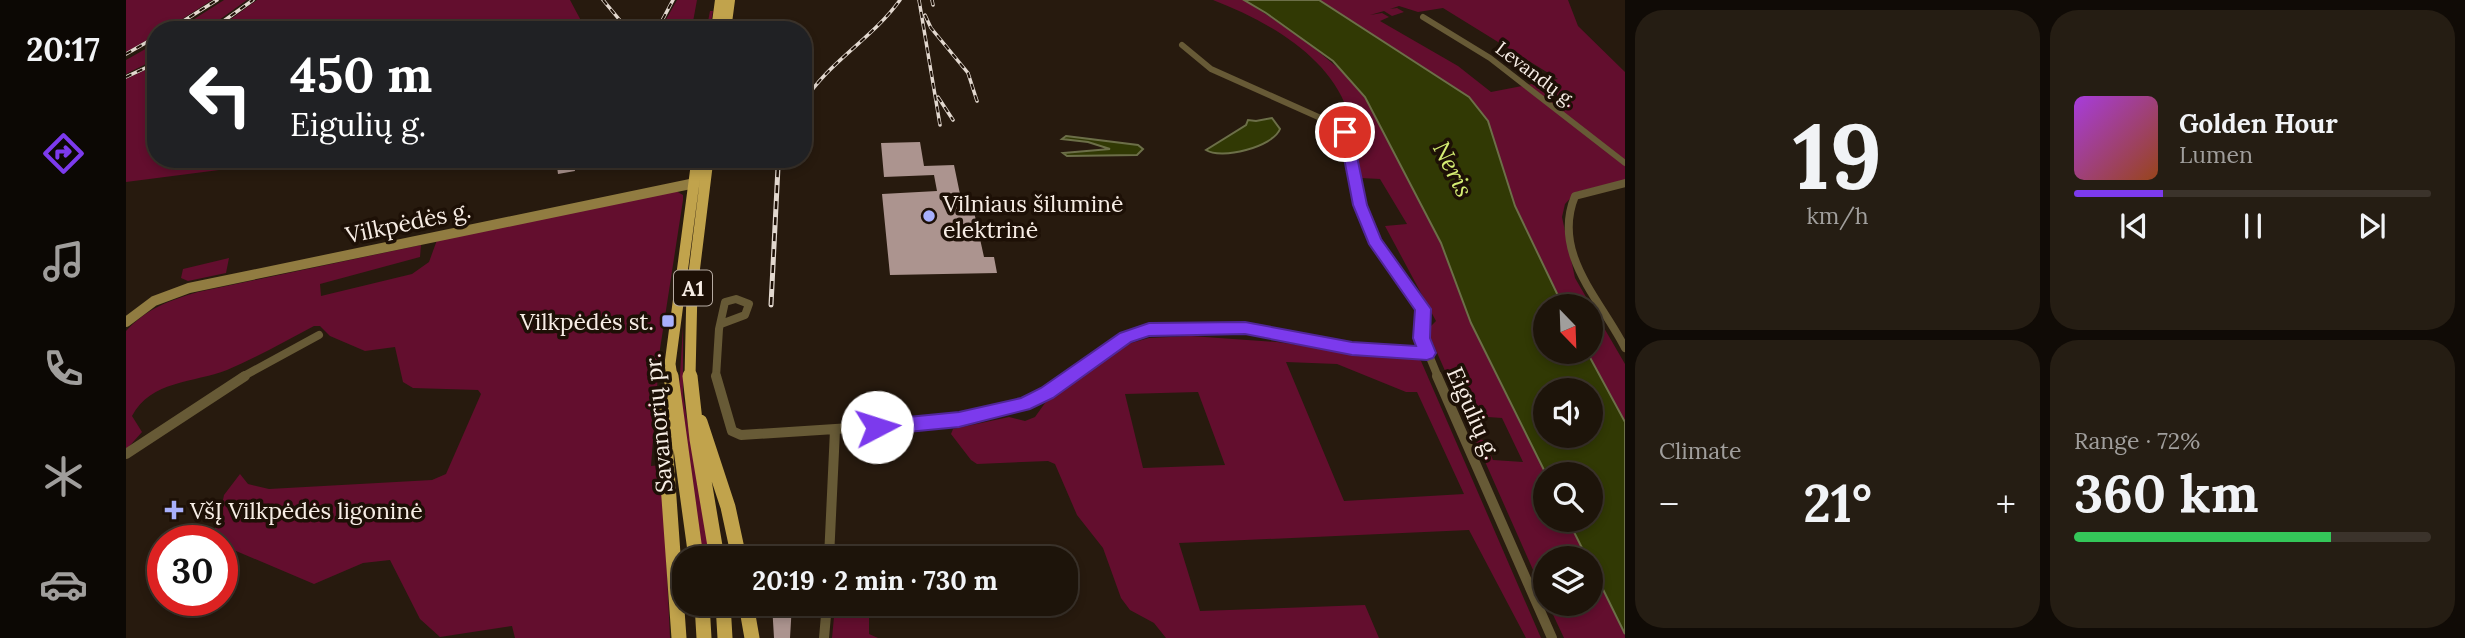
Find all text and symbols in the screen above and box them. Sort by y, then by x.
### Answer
text: 20:17 [26,29,100,70]
street label: Levandų g. [1491,36,1581,112]
text: 450 m [290,43,432,105]
icon: left [175,49,266,140]
text: 19 [1793,97,1882,214]
pin [1315,102,1375,162]
text: Eigulių g. [290,104,426,145]
text: Golden Hour [2179,107,2338,140]
icon: arrive [1326,113,1364,151]
icon: directions [39,129,88,178]
water label: Neris [1426,136,1480,202]
text: Lumen [2179,140,2253,169]
place label: Vilniaus šiluminė elektrinė [942,189,1124,244]
street label: Vilkpėdės g. [342,195,473,250]
text: km/h [1806,201,1869,230]
icon: previous [2115,207,2153,245]
icon: pause [2234,207,2272,245]
icon: next [2353,207,2391,245]
marker: Vilniaus šiluminė elektrinė [921,208,937,224]
icon: music [39,237,88,286]
road number: A1 [674,270,712,306]
north arrow [1533,294,1603,364]
map controls [1533,294,1603,616]
place label: Vilkpėdės st. [519,307,654,336]
marker: Vilkpėdės st. [660,313,676,329]
icon: phone [39,344,88,393]
street label: Savanorių pr. [637,352,679,494]
street label: Eigulių g. [1441,362,1507,464]
button: sound [1533,378,1603,448]
position arrow [840,390,914,464]
text: Range · 72% [2074,426,2200,455]
text: Climate [1659,436,1741,465]
icon: climate [39,452,88,501]
text: 360 km [2074,460,2259,526]
button: search [1533,462,1603,532]
text: 21° [1803,470,1872,536]
text: − [1659,480,1679,528]
text: + [1996,480,2016,528]
place label: VšĮ Vilkpėdės ligoninė [189,496,423,525]
marker: VšĮ Vilkpėdės ligoninė [164,500,184,520]
speed limit sign: 30 [147,525,238,616]
button: layers [1533,546,1603,616]
icon: car [39,560,88,609]
text: 20:19 · 2 min · 730 m [752,564,998,597]

